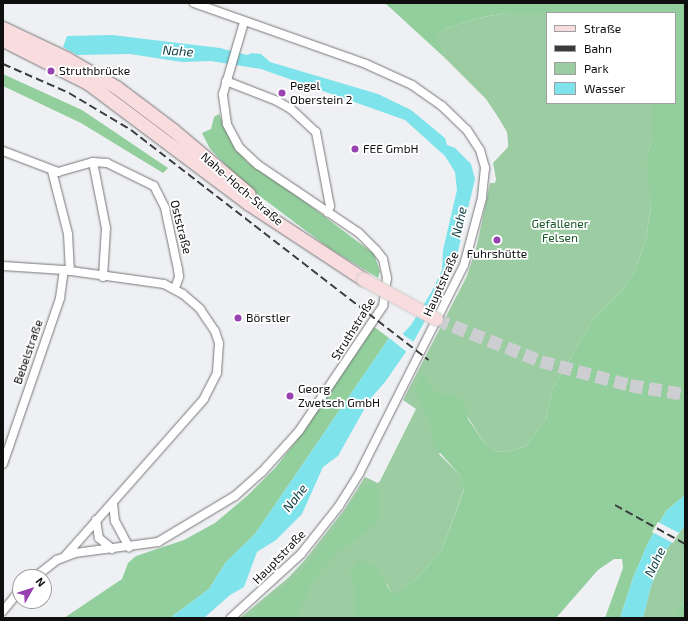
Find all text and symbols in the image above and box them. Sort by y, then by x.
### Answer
legend [546,12,676,104]
text: Straße [584,21,621,35]
text: Bahn [584,41,612,55]
water label: Nahe [162,42,194,60]
text: Park [584,61,609,75]
place label: Struthbrücke [59,64,130,78]
marker: Struthbrücke [46,66,56,76]
place label: Pegel Oberstein 2 [290,79,353,107]
text: Wasser [584,81,625,95]
marker: Pegel Oberstein 2 [277,88,287,98]
place label: FEE GmbH [363,142,418,156]
marker: FEE GmbH [350,144,360,154]
street label: Nahe-Hoch-Straße [198,149,286,229]
street label: Oststraße [167,198,195,256]
water label: Nahe [448,205,470,239]
park label: Gefallener Felsen [532,217,588,245]
marker: Fuhrshütte [492,235,502,245]
place label: Fuhrshütte [467,247,527,261]
street label: Hauptstraße [420,249,462,319]
street label: Struthstraße [328,295,378,363]
place label: Börstler [246,311,291,325]
marker: Börstler [233,313,243,323]
street label: Bebelstraße [10,318,46,386]
place label: Georg Zwetsch GmbH [298,382,380,410]
marker: Georg Zwetsch GmbH [285,391,295,401]
water label: Nahe [279,481,311,515]
street label: Hauptstraße [250,527,308,587]
water label: Nahe [641,545,669,579]
north arrow [12,569,52,609]
text: N [33,575,48,589]

